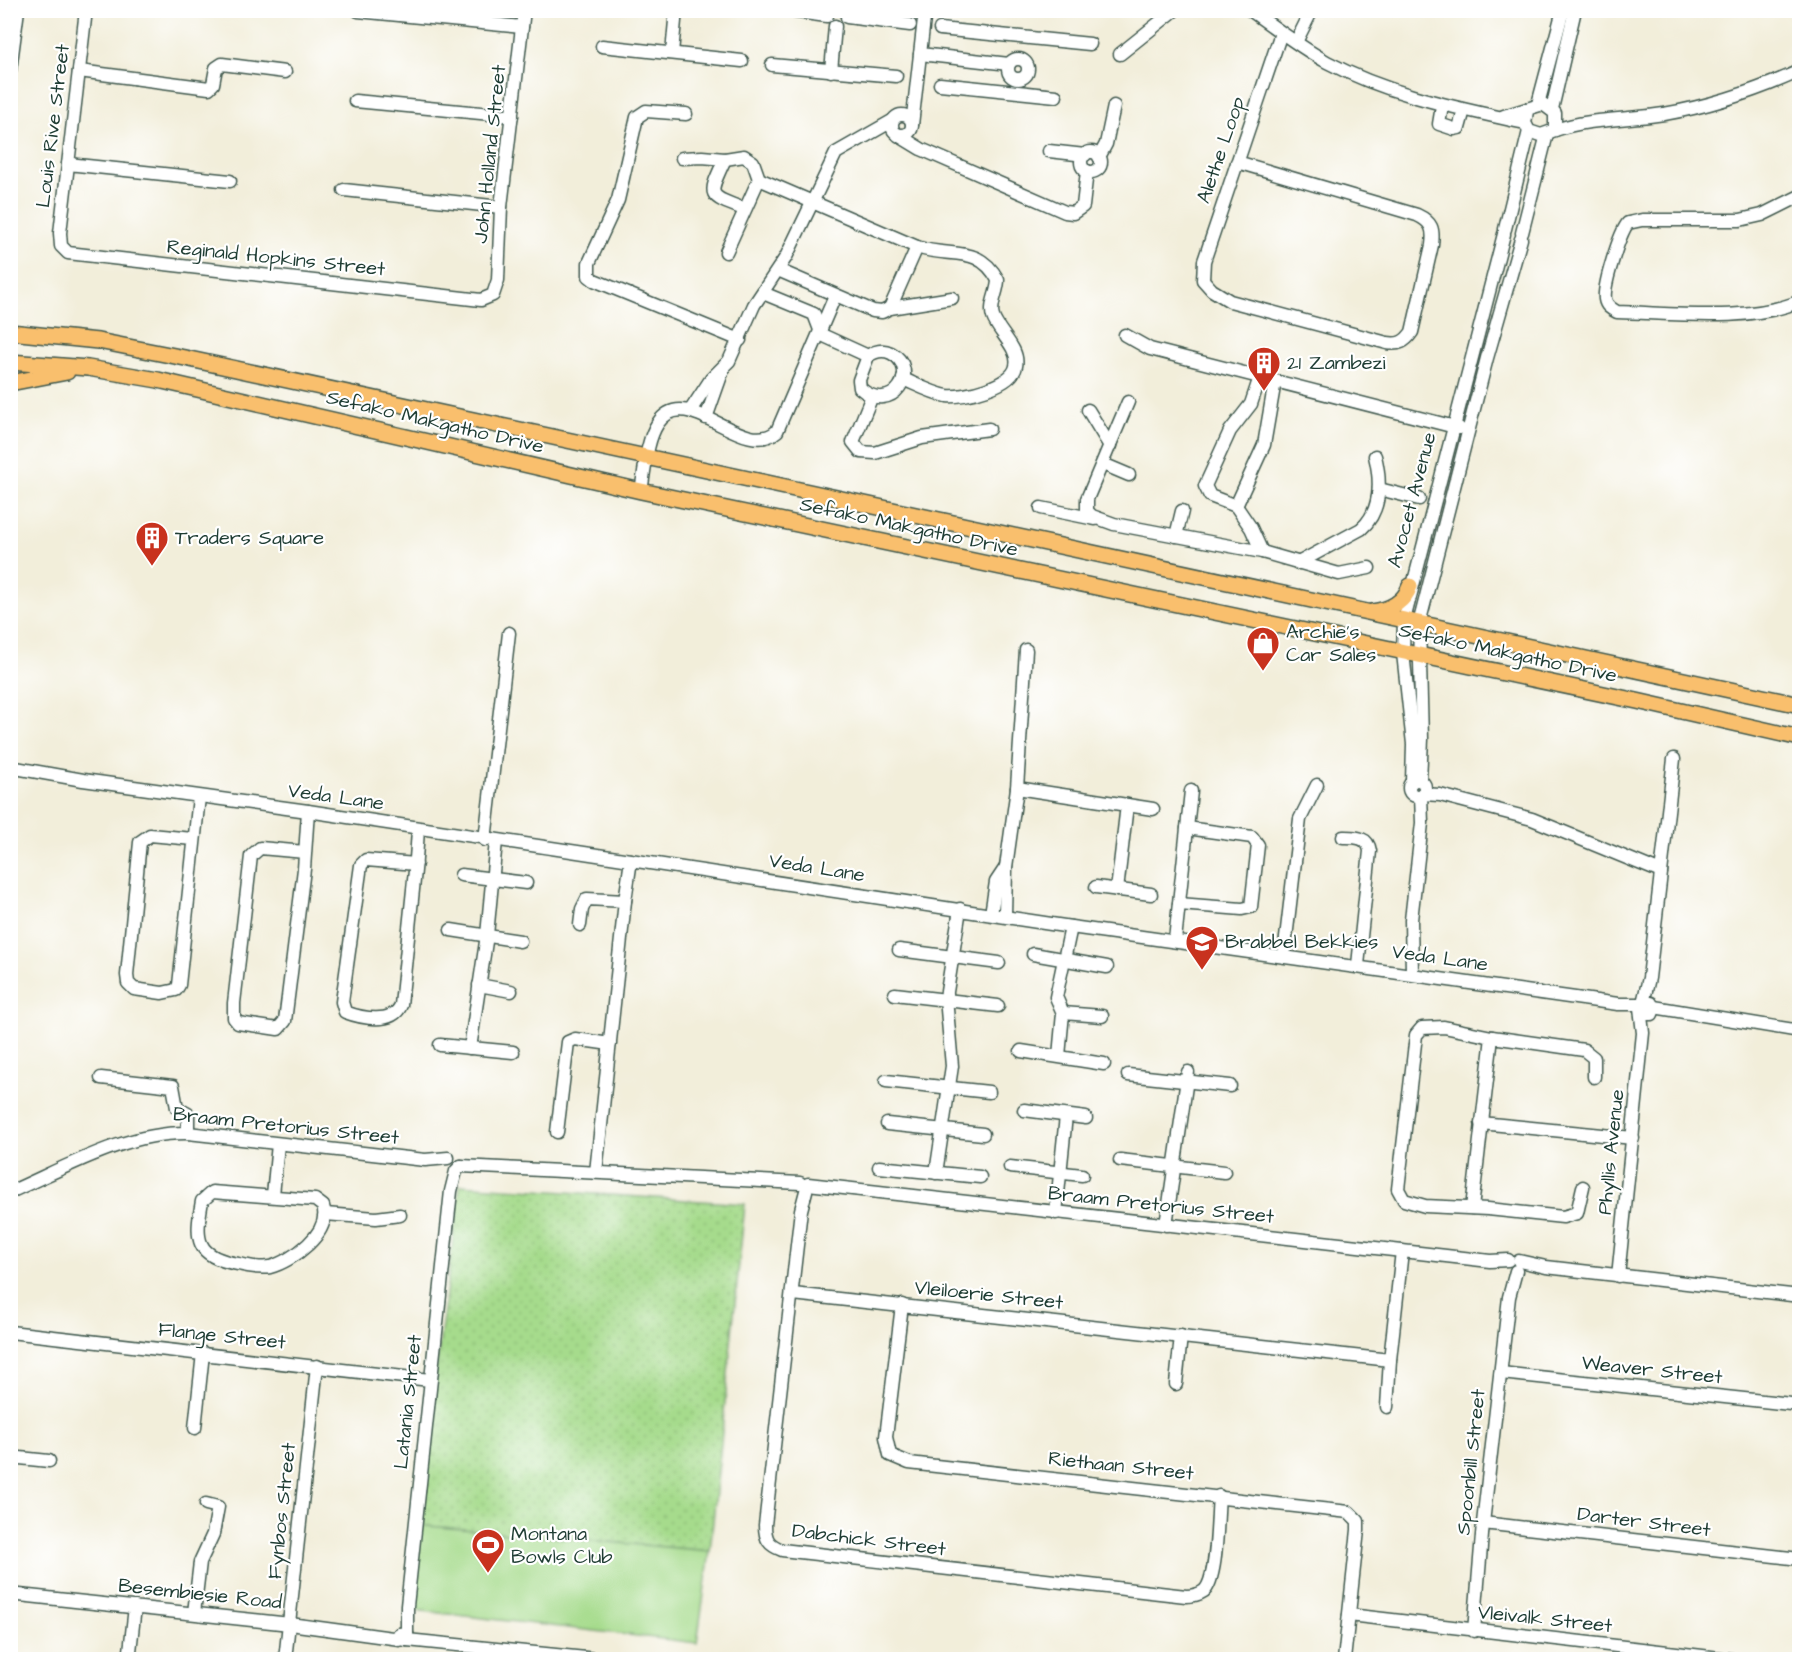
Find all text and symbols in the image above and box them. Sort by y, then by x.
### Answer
street label: Louis Rive Street [29,43,77,209]
street label: John Holland Street [467,63,513,245]
street label: Alethe Loop [1190,93,1252,207]
street label: Reginald Hopkins Street [165,233,387,284]
building icon: 21 Zambezi [1246,345,1282,392]
place label: 21 Zambezi [1287,349,1385,377]
street label: Sefako Makgatho Drive [323,383,547,462]
street label: Avocet Avenue [1380,429,1444,571]
street label: Sefako Makgatho Drive [797,490,1021,565]
building icon: Traders Square [134,520,170,567]
place label: Traders Square [175,524,324,552]
street label: Sefako Makgatho Drive [1396,616,1620,691]
place label: Archie's Car Sales [1286,618,1376,669]
shop icon: Archie's Car Sales [1245,625,1281,672]
street label: Veda Lane [286,776,386,818]
street label: Veda Lane [767,847,867,889]
school or university icon: Brabbel Bekkies [1184,924,1220,971]
place label: Brabbel Bekkies [1225,928,1378,956]
street label: Veda Lane [1390,937,1490,979]
street label: Phyllis Avenue [1590,1088,1633,1216]
street label: Braam Pretorius Street [172,1100,400,1152]
street label: Braam Pretorius Street [1047,1179,1275,1231]
street label: Vleiloerie Street [913,1273,1065,1317]
street label: Flange Street [157,1315,287,1358]
street label: Latania Street [387,1333,429,1471]
street label: Weaver Street [1580,1349,1724,1391]
street label: Spoonbill Street [1449,1388,1493,1536]
street label: Fynbos Street [261,1441,304,1581]
street label: Riethaan Street [1047,1444,1195,1488]
street label: Darter Street [1576,1500,1712,1544]
street label: Dabchick Street [791,1517,947,1563]
place label: Montana Bowls Club [511,1520,613,1571]
sports icon: Montana Bowls Club [470,1527,506,1574]
street label: Besembiesie Road [117,1571,283,1617]
street label: Vleivalk Street [1476,1598,1614,1640]

